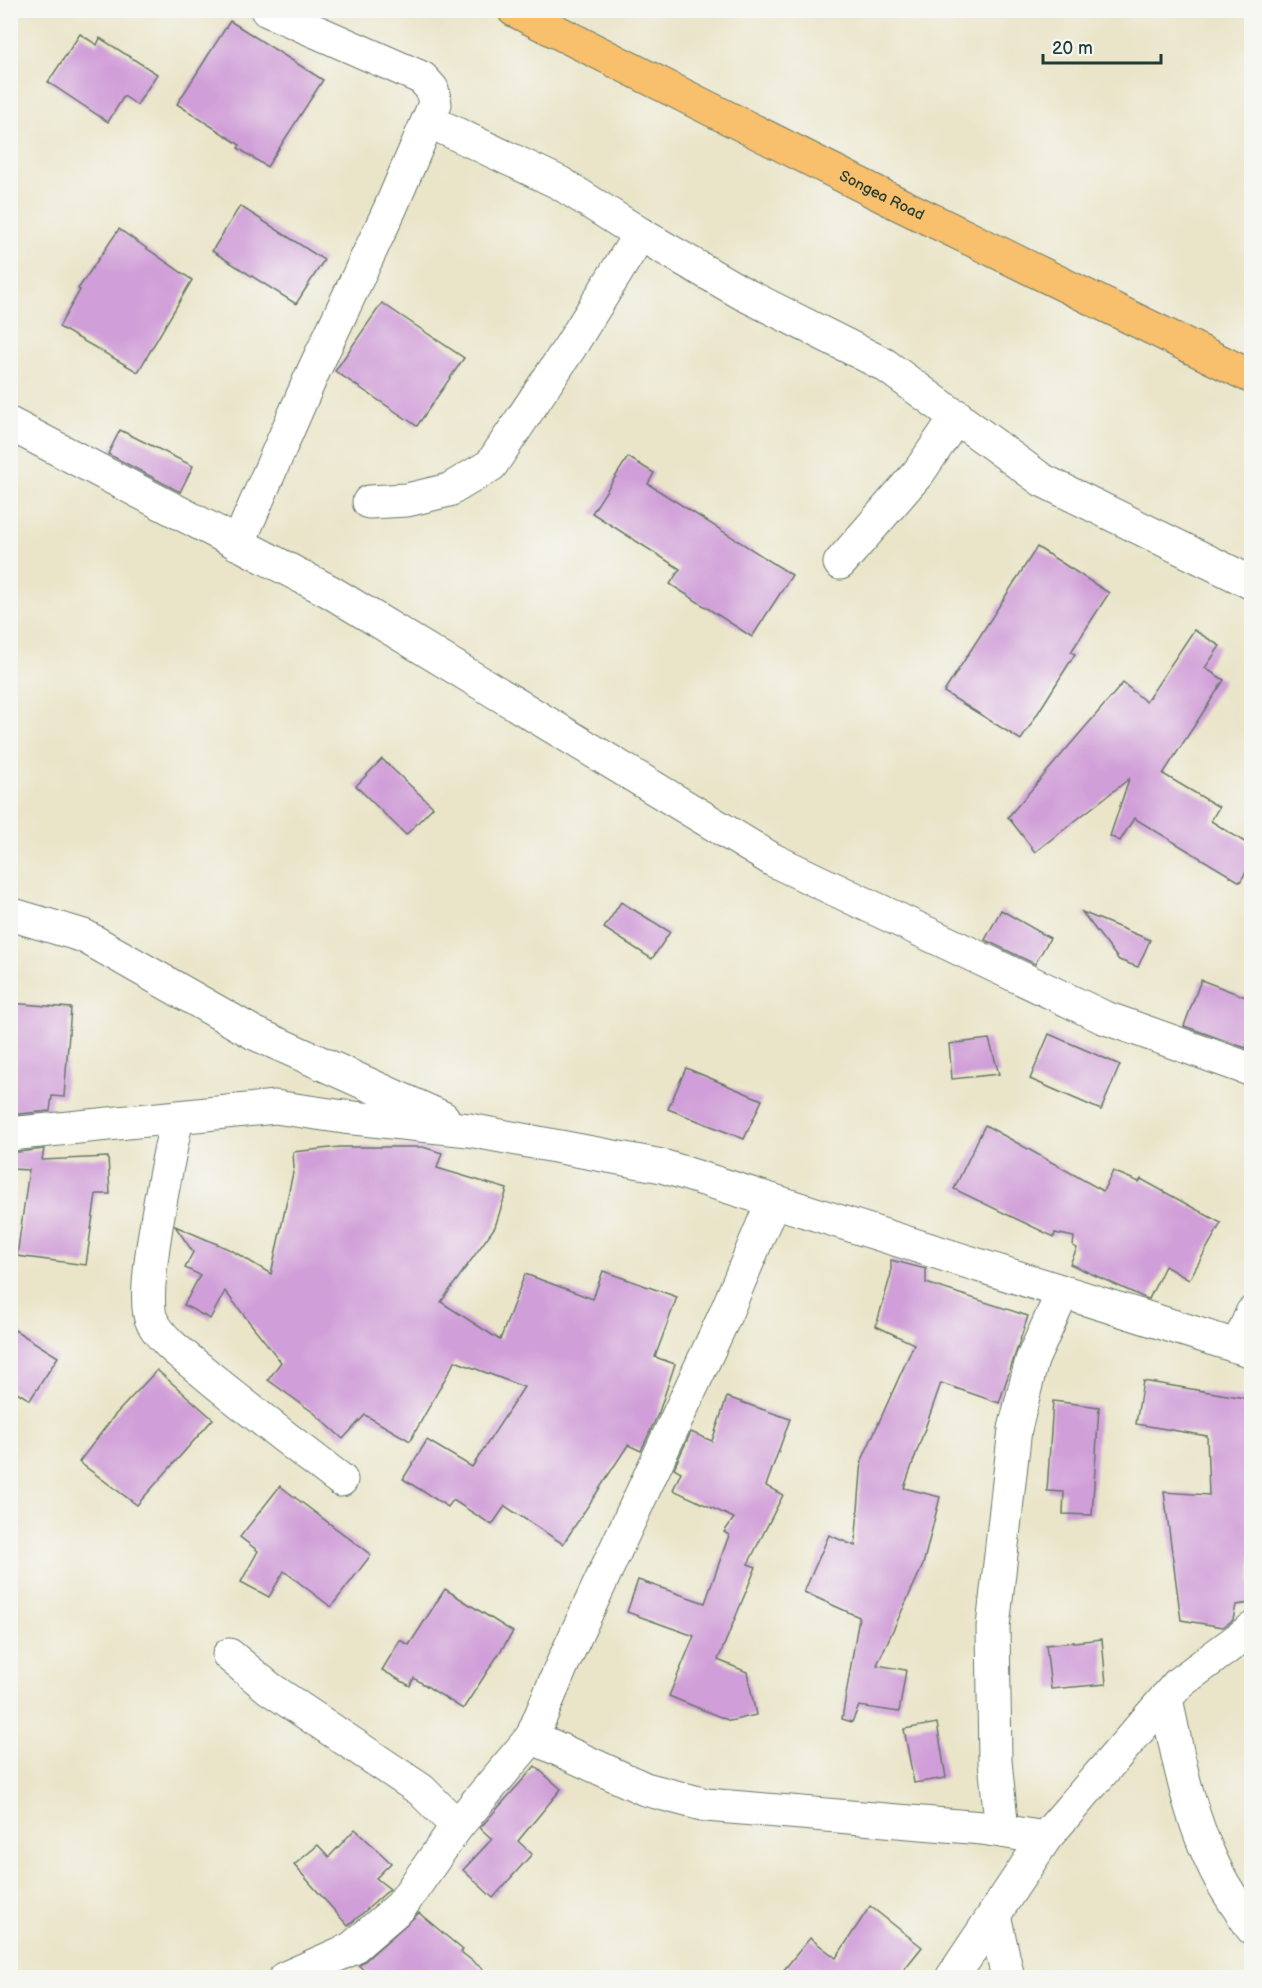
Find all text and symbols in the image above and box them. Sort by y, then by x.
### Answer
scale bar [1043,27,1162,65]
text: 20 m [1052,38,1093,59]
street label: Songea Road [836,166,928,224]

